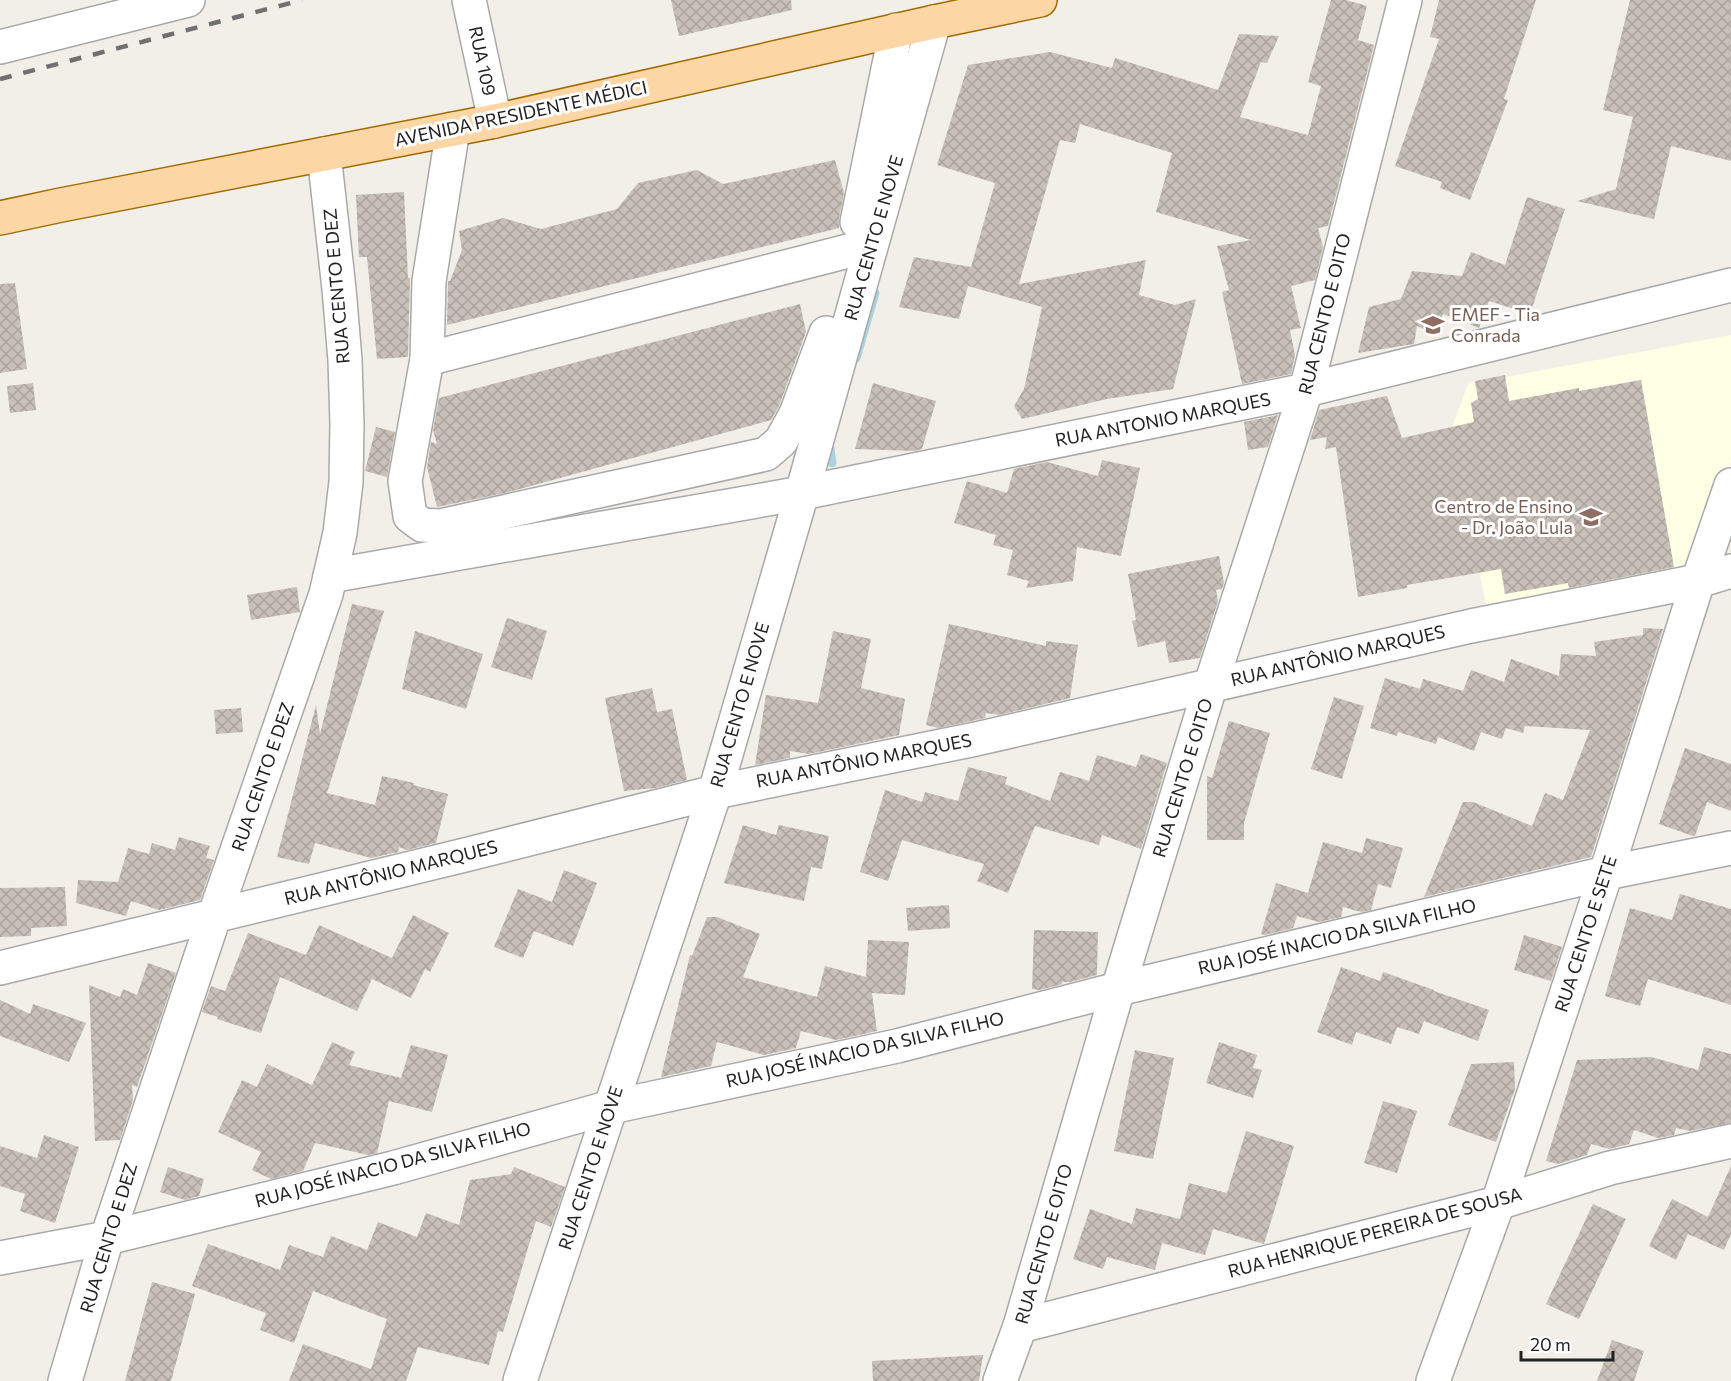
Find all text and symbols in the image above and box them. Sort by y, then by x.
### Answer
street label: RUA 109 [465,24,501,98]
street label: AVENIDA PRESIDENTE MÉDICI [392,75,649,151]
street label: RUA CENTO E NOVE [839,153,907,323]
street label: RUA CENTO E DEZ [318,207,354,365]
street label: RUA CENTO E OITO [1293,231,1355,397]
place label: EMEF - Tia Conrada [1451,303,1540,346]
school or university icon: EMEF - Tia Conrada [1420,312,1446,338]
street label: RUA ANTONIO MARQUES [1053,387,1272,451]
place label: Centro de Ensino - Dr. João Lula [1434,495,1573,538]
school or university icon: Centro de Ensino - Dr. João Lula [1578,504,1604,530]
street label: RUA CENTO E NOVE [705,620,773,790]
street label: RUA ANTÔNIO MARQUES [1229,620,1447,690]
street label: RUA CENTO E OITO [1147,695,1217,860]
street label: RUA CENTO E DEZ [226,699,298,854]
street label: RUA ANTÔNIO MARQUES [754,728,973,792]
street label: RUA ANTÔNIO MARQUES [282,835,500,909]
street label: RUA CENTO E SETE [1549,853,1621,1015]
street label: RUA JOSÉ INACIO DA SILVA FILHO [1196,893,1478,979]
street label: RUA JOSÉ INACIO DA SILVA FILHO [724,1006,1006,1092]
street label: RUA CENTO E NOVE [553,1083,627,1252]
street label: RUA JOSÉ INACIO DA SILVA FILHO [252,1117,533,1211]
street label: RUA CENTO E DEZ [75,1160,141,1316]
street label: RUA CENTO E OITO [1010,1161,1076,1326]
street label: RUA HENRIQUE PEREIRA DE SOUSA [1225,1182,1524,1282]
scale bar [1521,1324,1612,1362]
text: 20 m [1530,1333,1571,1355]

